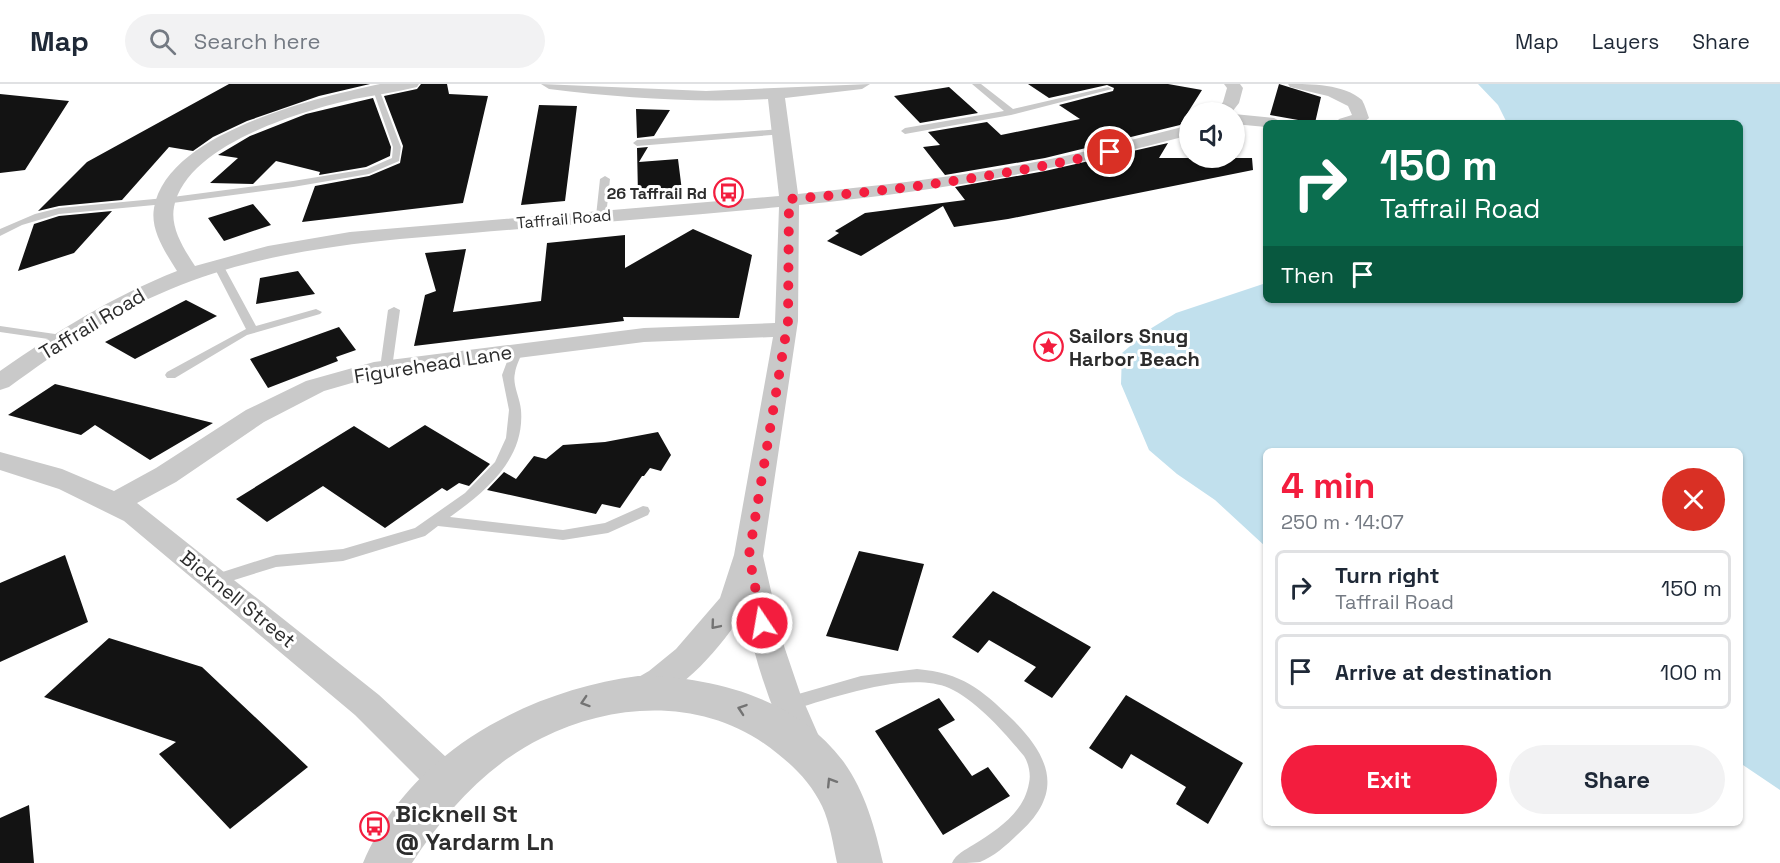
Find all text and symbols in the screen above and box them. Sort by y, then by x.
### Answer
search box [125,14,545,68]
text: Map [30,23,89,59]
icon: search [146,25,179,58]
text: Search here [194,27,321,55]
text: Map [1515,28,1559,55]
text: Layers [1592,28,1659,55]
text: Share [1692,28,1750,55]
map controls [1179,102,1245,168]
button: sound [1179,102,1245,168]
pin [1084,126,1135,177]
icon: arrive [1093,135,1126,168]
text: 150 m [1380,139,1498,192]
icon: right [1281,144,1359,222]
bus stop icon: 26 Taffrail Rd [712,177,744,209]
place label: 26 Taffrail Rd [607,183,707,204]
text: Taffrail Road [1380,191,1540,226]
street label: Taffrail Road [516,204,612,234]
icon: arrive [1346,258,1379,291]
text: Then [1281,261,1334,289]
street label: Taffrail Road [34,282,150,366]
place label: Sailors Snug Harbor Beach [1069,323,1200,372]
place icon: Sailors Snug Harbor Beach [1032,331,1064,363]
street label: Figurehead Lane [352,339,514,389]
text: 4 min [1281,463,1376,509]
button: close [1662,468,1725,531]
text: 250 m · 14:07 [1281,509,1404,535]
street label: Bicknell Street [175,545,301,653]
text: Turn right [1335,561,1440,589]
icon: right [1284,571,1317,604]
text: 150 m [1661,574,1722,602]
text: Taffrail Road [1335,589,1454,615]
position arrow [730,591,794,655]
one-way arrow [711,618,722,629]
icon: arrive [1284,655,1317,688]
text: Arrive at destination [1335,658,1552,686]
text: 100 m [1660,658,1722,686]
one-way arrow [580,695,591,707]
one-way arrow [737,704,748,717]
button: Exit [1281,745,1497,814]
button: Share [1509,745,1725,814]
one-way arrow [827,778,839,788]
place label: Bicknell St @ Yardarm Ln [395,798,554,857]
bus stop icon: Bicknell St @ Yardarm Ln [358,811,390,843]

